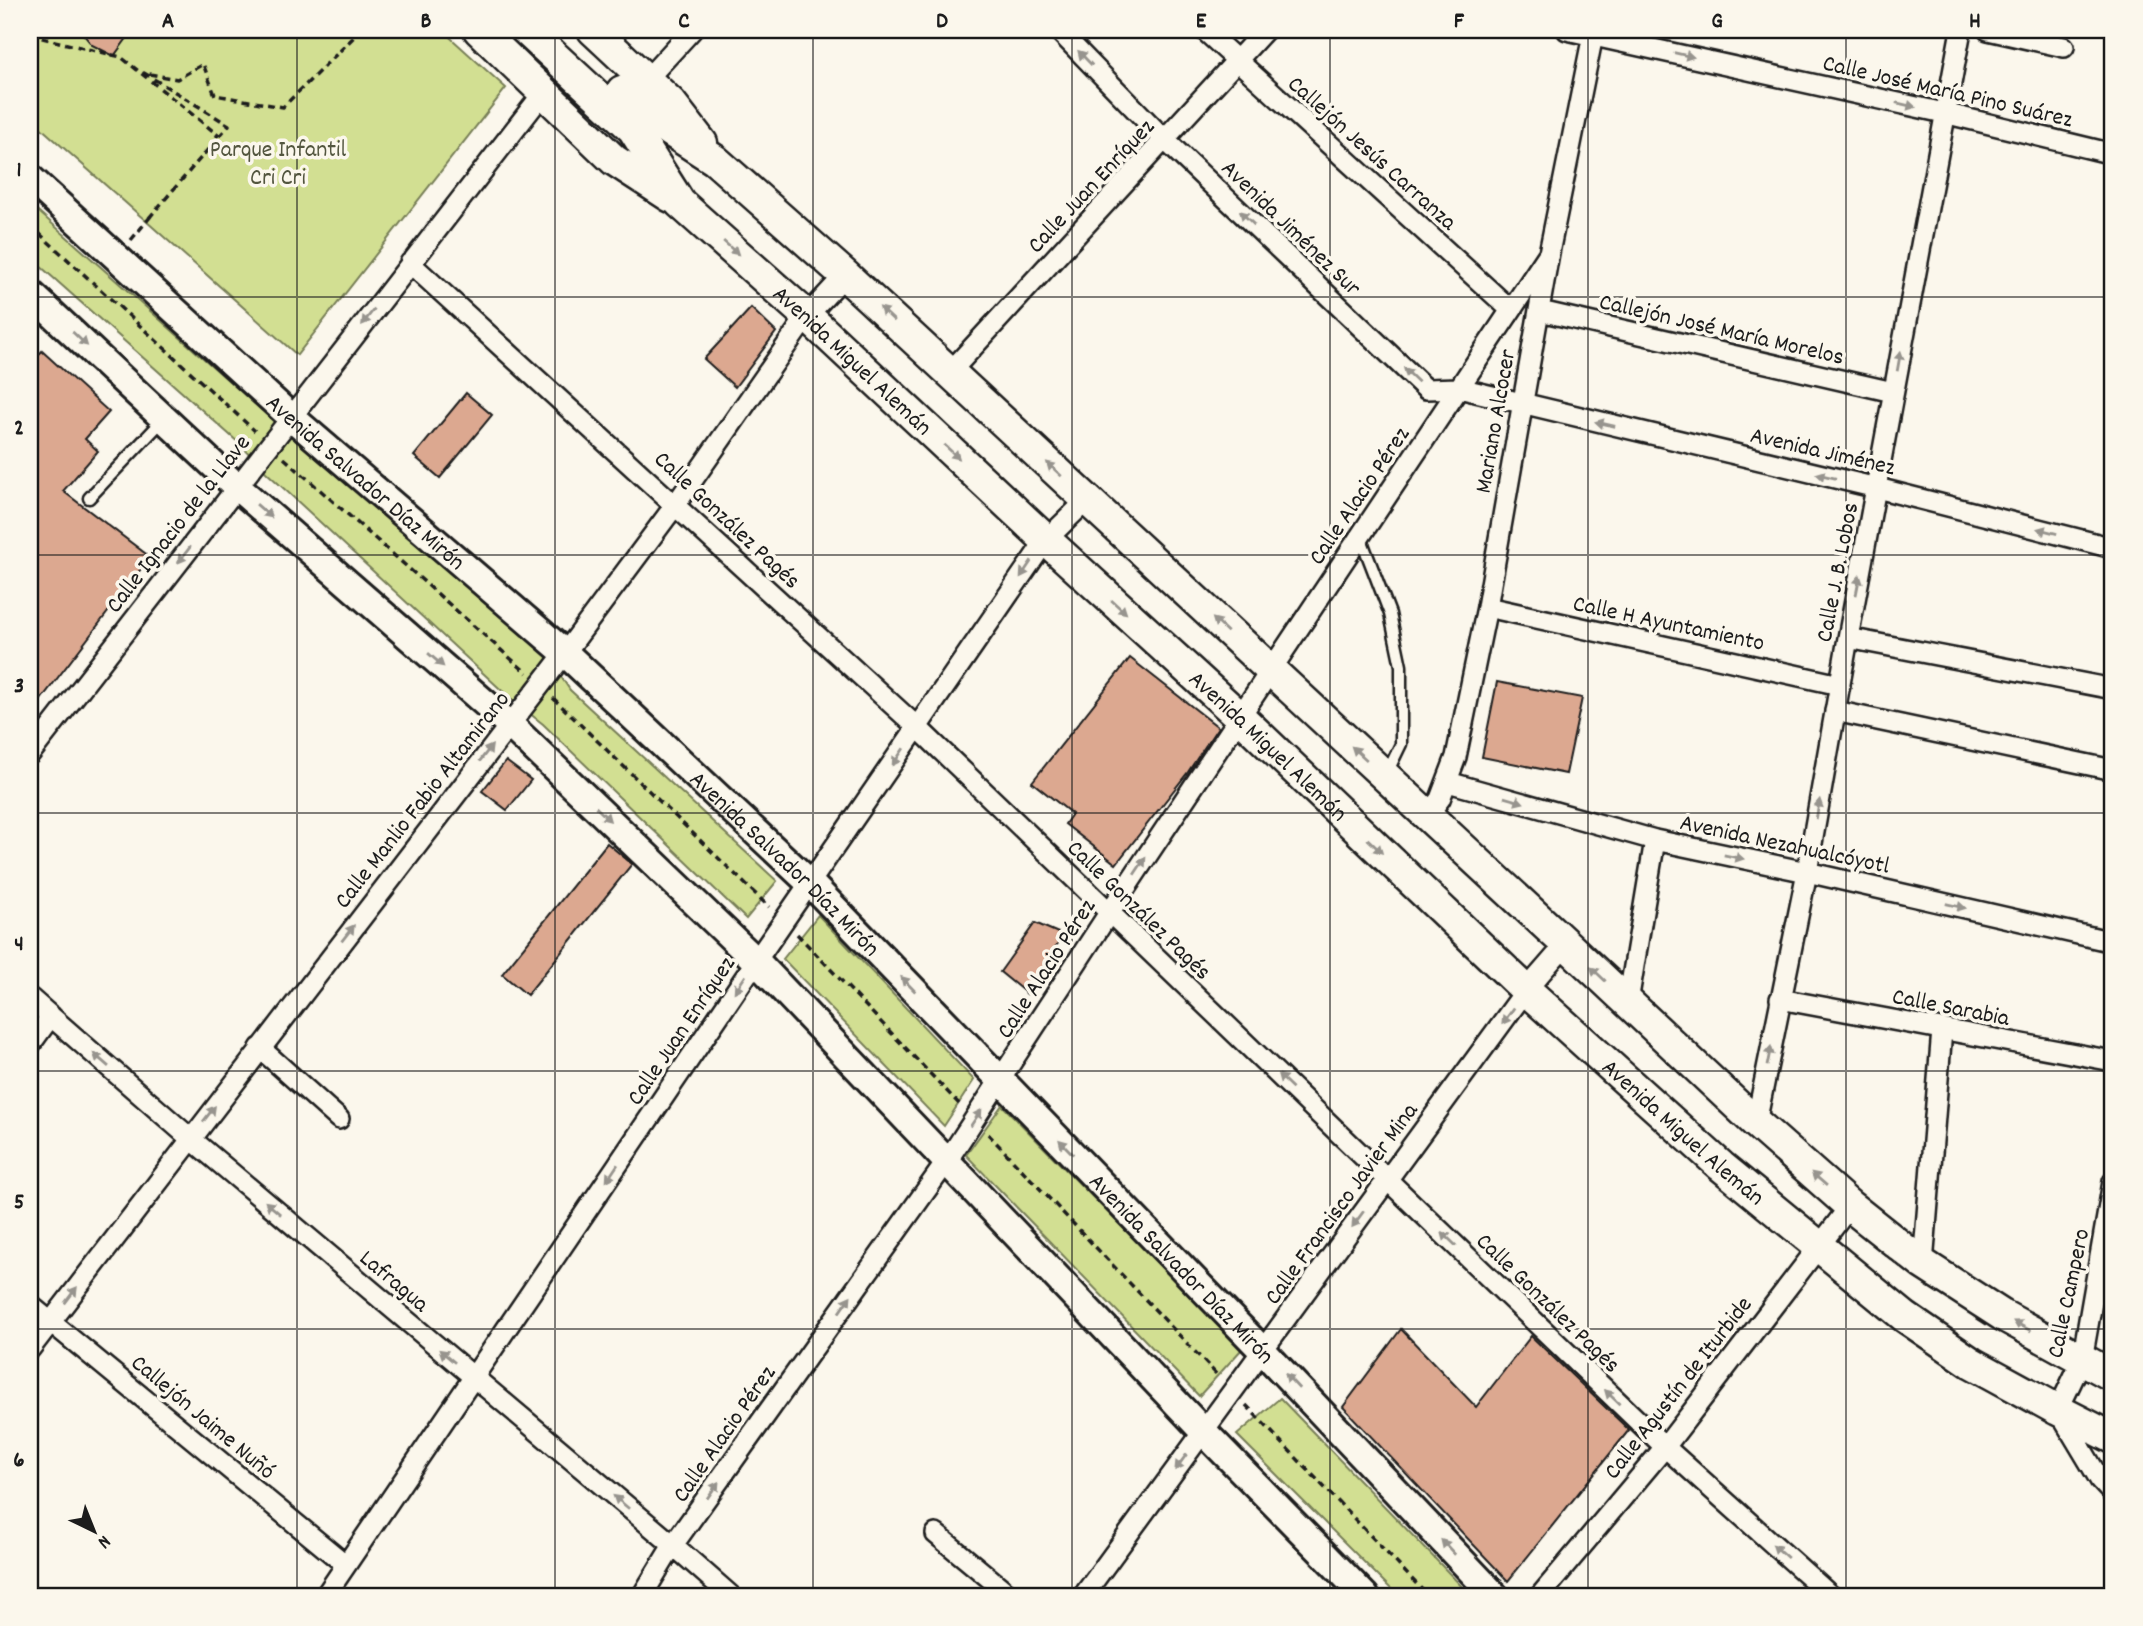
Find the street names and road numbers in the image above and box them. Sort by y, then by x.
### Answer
street label: Calle José María Pino Suárez [1819,48,2076,138]
street label: Callejón Jesús Carranza [1279,69,1464,240]
street label: Calle Juan Enríquez [1021,112,1164,262]
street label: Avenida Jiménez Sur [1212,153,1368,305]
street label: Avenida Miguel Alemán [764,279,939,445]
street label: Callejón José María Morelos [1596,286,1847,376]
street label: Mariano Alcocer [1468,347,1526,496]
street label: Avenida Salvador Díaz Mirón [257,388,472,580]
street label: Avenida Jiménez [1746,420,1898,486]
street label: Calle Alacio Pérez [1301,421,1420,573]
street label: Calle Ignacio de la Llave [99,428,260,621]
street label: Calle González Pagés [645,444,807,598]
street label: Calle J. B. Lobos [1809,500,1869,645]
street label: Calle H Ayuntamiento [1570,588,1767,662]
street label: Avenida Miguel Alemán [1180,664,1354,831]
street label: Calle Manlio Fabio Altamirano [327,685,519,917]
street label: Avenida Salvador Díaz Mirón [681,764,887,966]
street label: Avenida Nezahualcóyotl [1676,807,1893,885]
street label: Calle González Pagés [1058,833,1218,989]
street label: Calle Alacio Pérez [989,893,1106,1046]
street label: Calle Juan Enríquez [620,950,745,1113]
street label: Calle Sarabia [1889,981,2013,1037]
street label: Avenida Miguel Alemán [1593,1052,1771,1215]
street label: Calle Francisco Javier Mina [1257,1096,1428,1313]
street label: Avenida Salvador Díaz Mirón [1080,1167,1281,1373]
street label: Calle González Pagés [1467,1226,1627,1382]
street label: Calle Campero [2040,1226,2100,1361]
street label: Lafragua [351,1243,436,1322]
street label: Calle Agustín de Iturbide [1597,1290,1762,1488]
street label: Callejón Jaime Nuñó [122,1348,282,1489]
street label: Calle Alacio Pérez [665,1359,785,1510]

